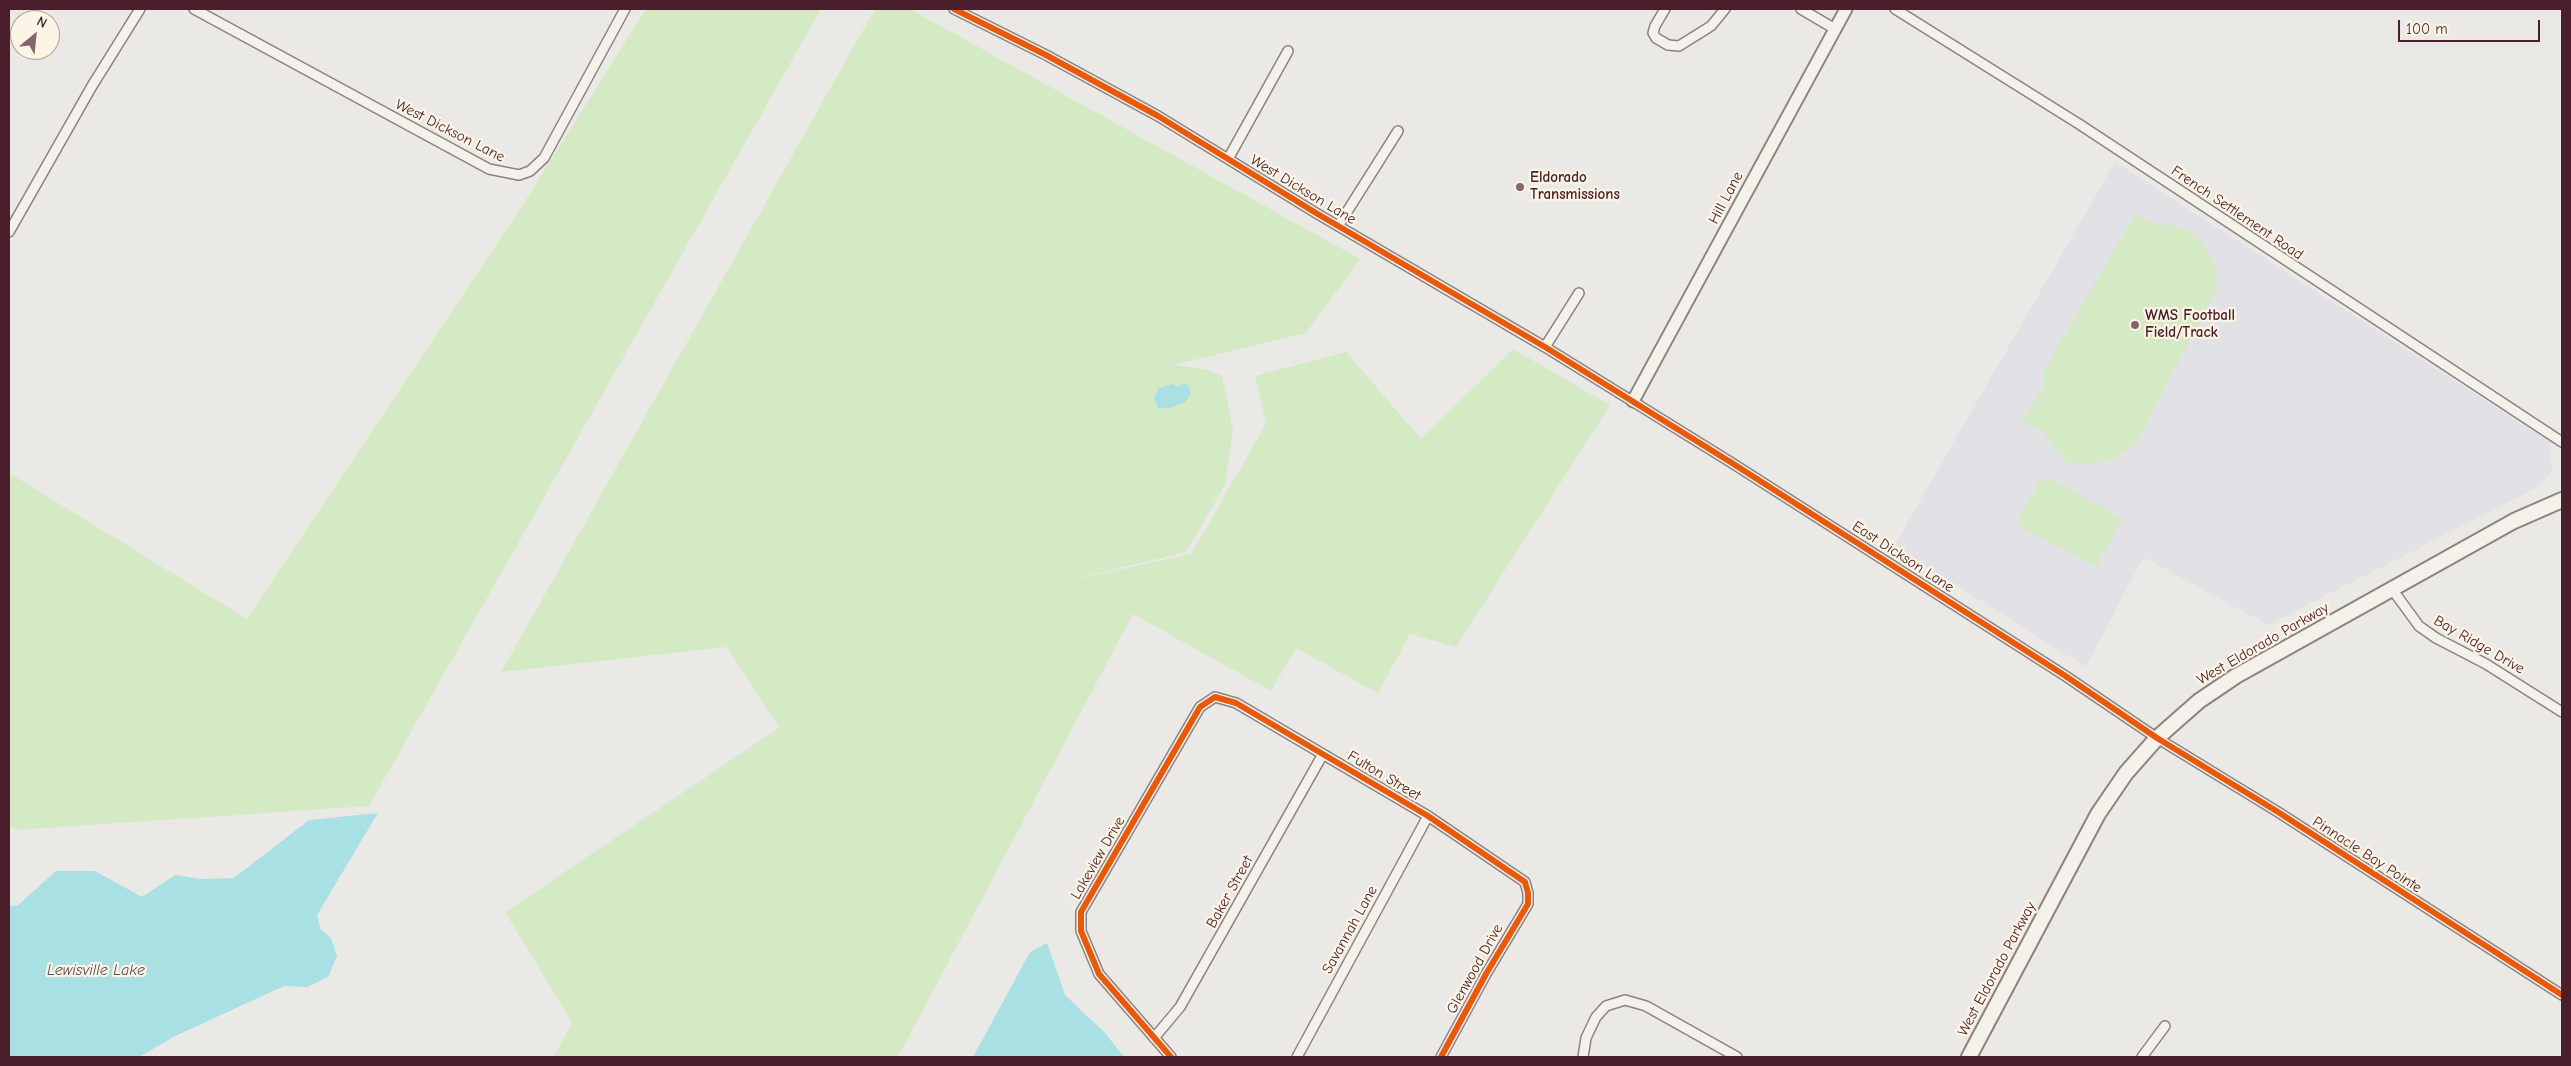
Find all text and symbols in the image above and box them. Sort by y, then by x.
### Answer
north arrow [10,10,60,60]
scale bar [2401,10,2544,42]
text: N [34,13,50,32]
text: 100 m [2406,20,2448,38]
street label: West Dickson Lane [392,96,508,166]
street label: West Dickson Lane [1247,151,1359,229]
street label: French Settlement Road [2168,162,2306,264]
place label: Eldorado Transmissions [1530,169,1620,204]
street label: Hill Lane [1705,169,1747,227]
marker: Eldorado Transmissions [1514,181,1526,193]
place label: WMS Football Field/Track [2145,307,2235,342]
marker: WMS Football Field/Track [2129,319,2141,331]
street label: East Dickson Lane [1849,517,1957,597]
street label: West Eldorado Parkway [2194,599,2332,689]
street label: Bay Ridge Drive [2430,612,2528,678]
street label: Fulton Street [1344,747,1424,805]
street label: Lakeview Drive [1067,813,1129,903]
street label: Pinnacle Bay Pointe [2309,813,2425,897]
street label: Baker Street [1203,853,1257,931]
street label: Savannah Lane [1318,883,1382,977]
street label: West Eldorado Parkway [1954,899,2040,1039]
street label: Glenwood Drive [1443,921,1507,1017]
water label: Lewisville Lake [47,960,145,980]

